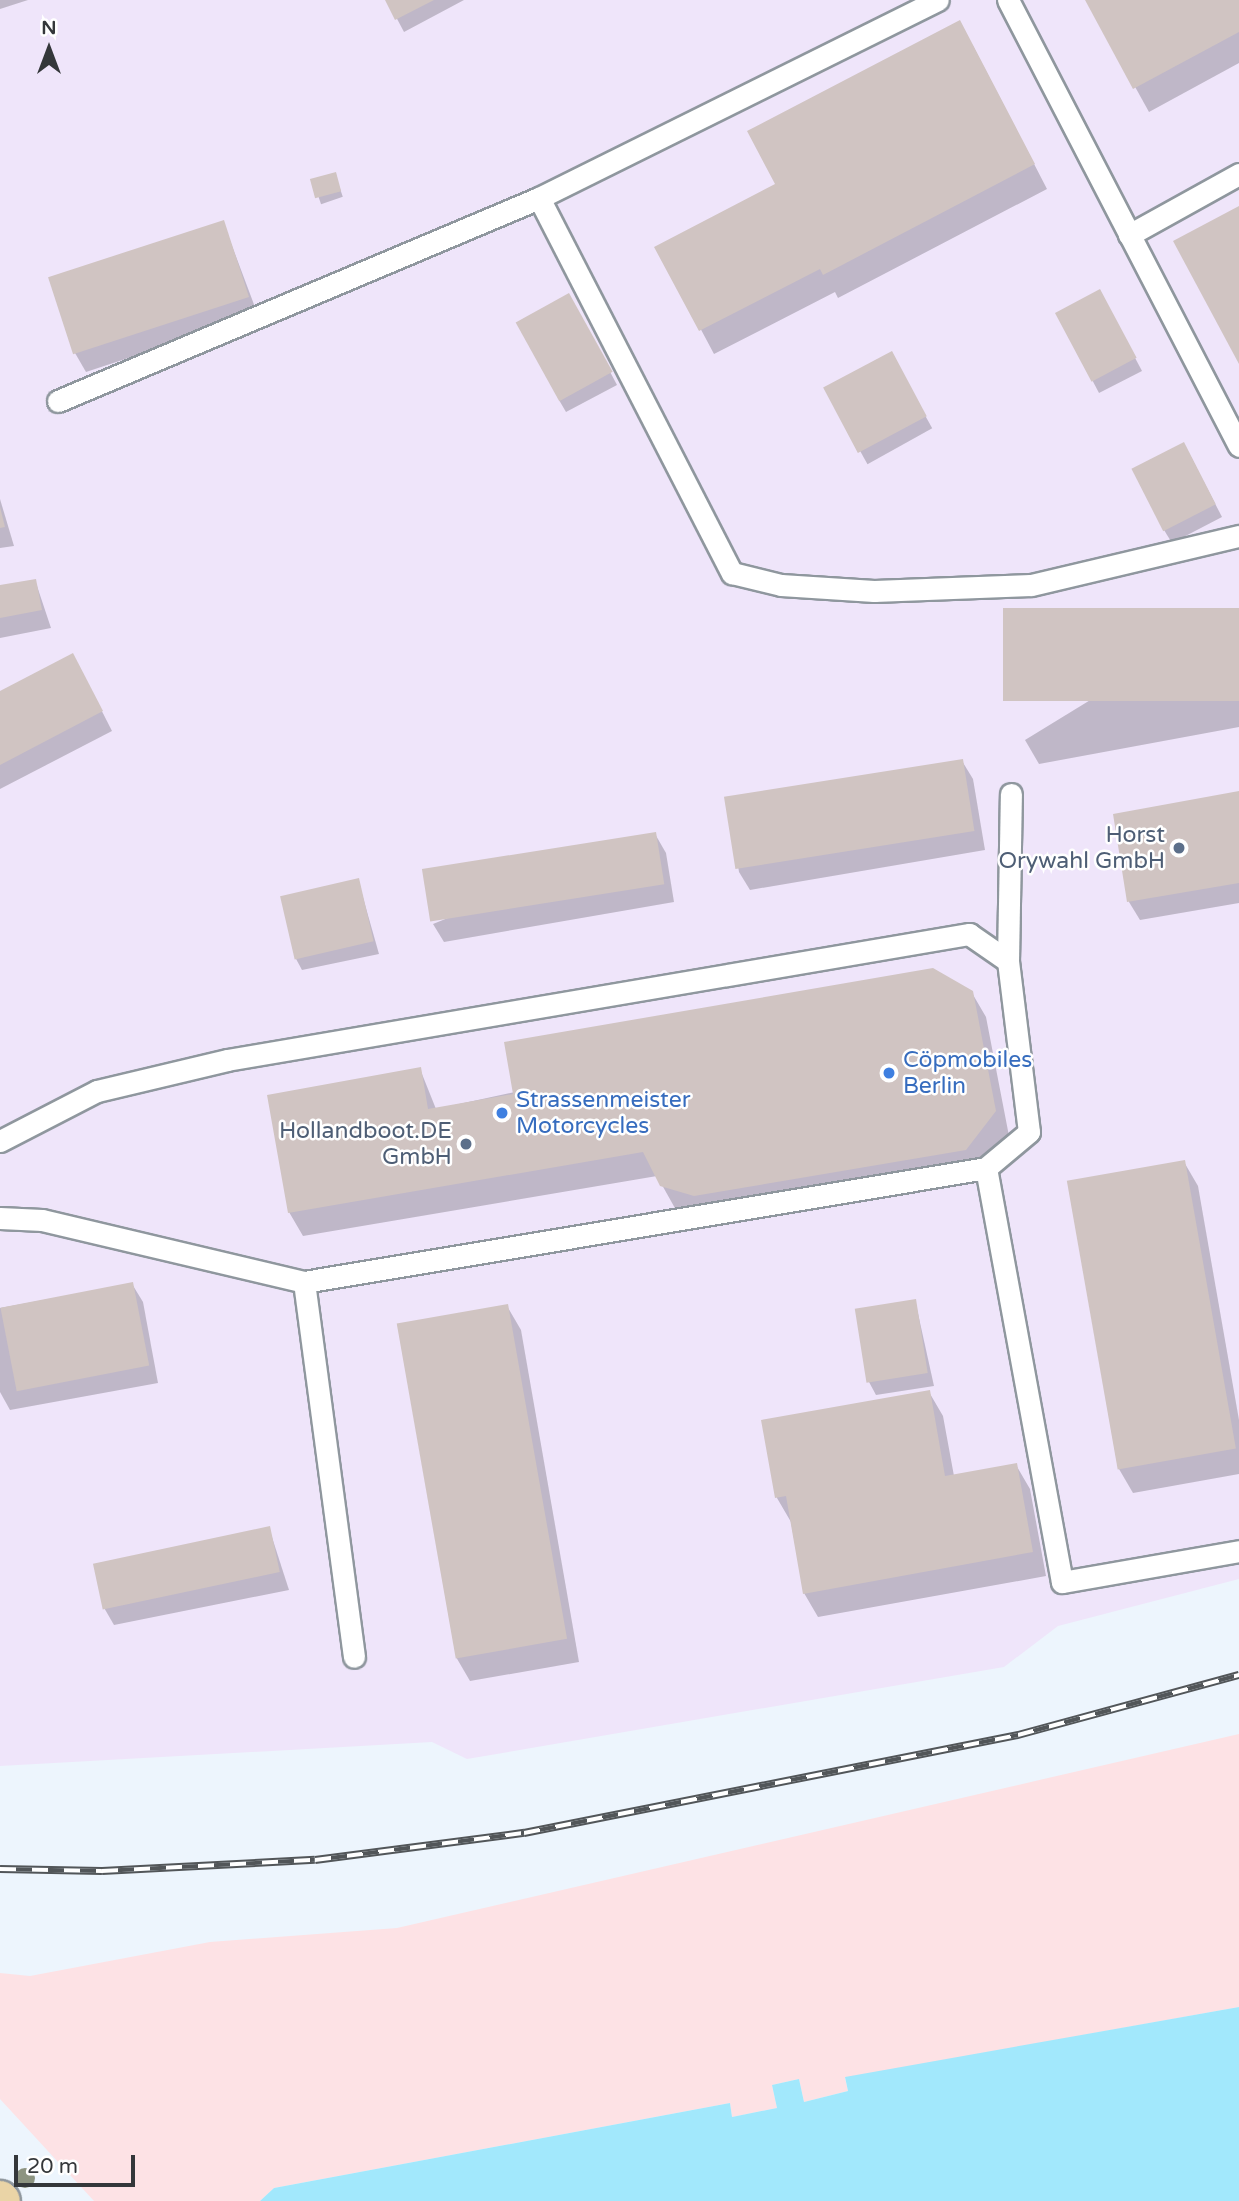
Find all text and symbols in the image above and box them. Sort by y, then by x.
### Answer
north arrow [14,14,84,84]
text: N [41,17,57,39]
place label: Horst Orywahl GmbH [999,821,1165,875]
marker: Horst Orywahl GmbH [1171,840,1187,856]
place label: Cöpmobiles Berlin [903,1046,1032,1100]
marker: Cöpmobiles Berlin [881,1065,897,1081]
place label: Strassenmeister Motorcycles [516,1086,691,1140]
marker: Strassenmeister Motorcycles [494,1105,510,1121]
place label: Hollandboot.DE GmbH [279,1117,452,1171]
marker: Hollandboot.DE GmbH [458,1136,474,1152]
scale bar [18,2142,138,2186]
text: 20 m [27,2154,78,2179]

